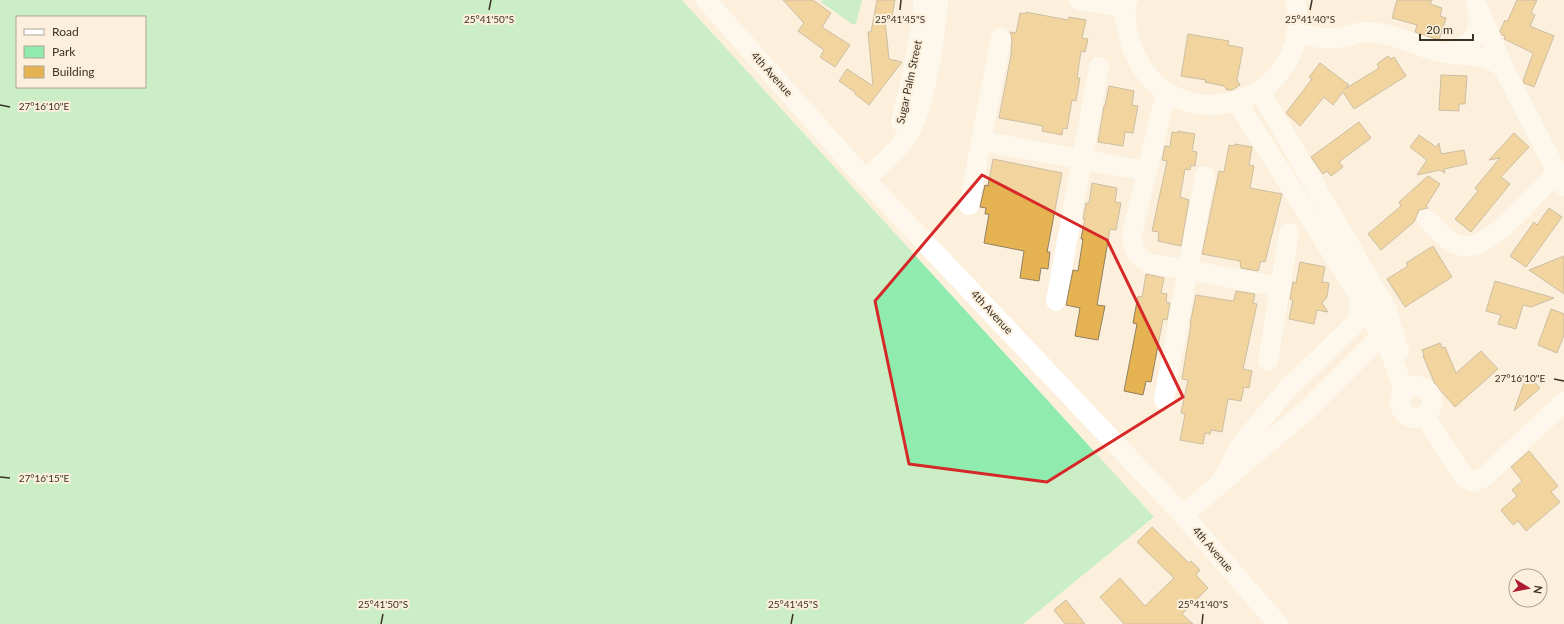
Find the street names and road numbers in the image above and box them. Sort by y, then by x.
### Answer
street label: Sugar Palm Street [893,39,924,125]
street label: 4th Avenue [749,49,796,99]
street label: 4th Avenue [969,287,1016,336]
street label: 4th Avenue [1190,524,1237,574]

